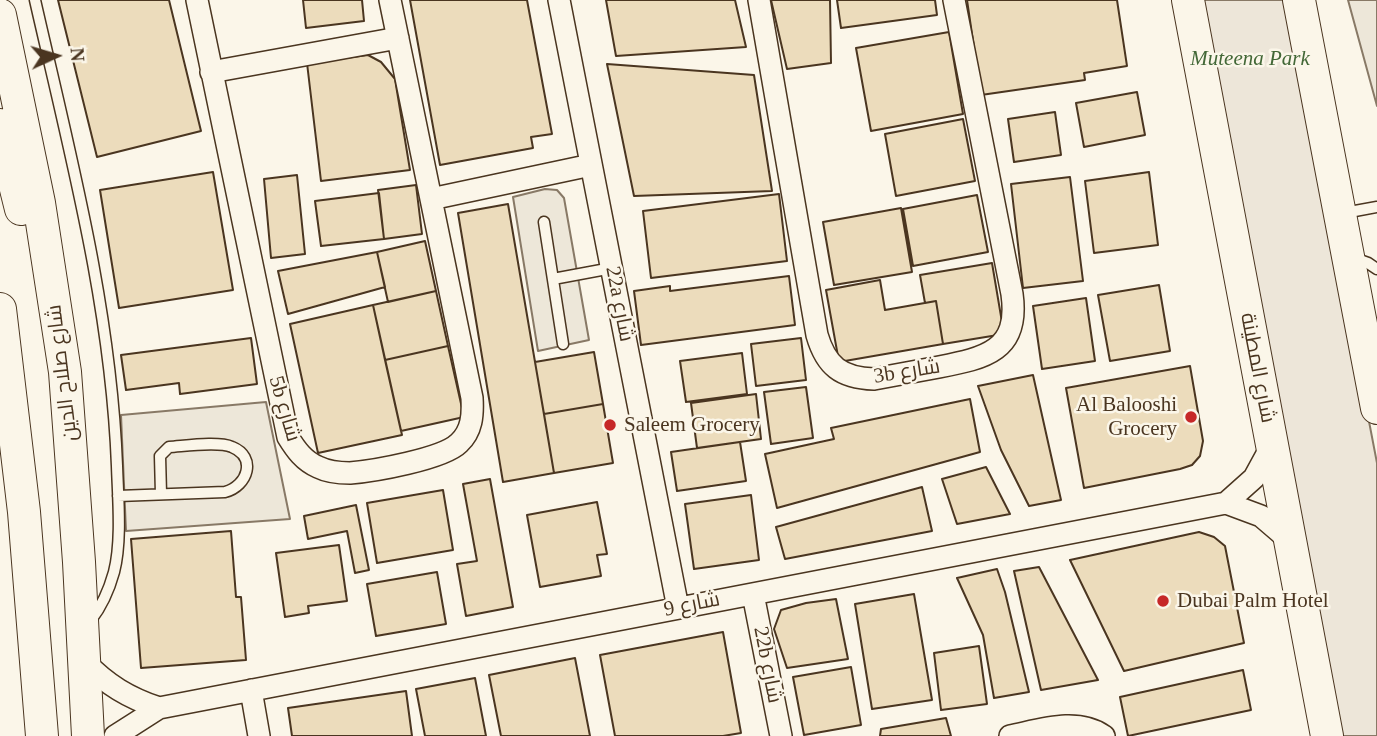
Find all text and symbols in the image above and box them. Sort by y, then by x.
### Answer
north arrow [21,21,91,91]
park label: Muteena Park [1190,46,1310,72]
text: N [66,47,88,62]
street label: 22a شارع [599,264,639,344]
street label: شارع صلاح الدين [42,303,84,443]
street label: شارع المطينة [1234,311,1280,425]
street label: 3b شارع [872,354,942,390]
street label: 5b شارع [263,373,305,445]
place label: Al Balooshi Grocery [1076,392,1177,442]
marker: Al Balooshi Grocery [1183,409,1199,425]
place label: Saleem Grocery [624,412,760,438]
marker: Saleem Grocery [602,417,618,433]
street label: شارع 9 [662,587,722,623]
place label: Dubai Palm Hotel [1177,588,1329,614]
marker: Dubai Palm Hotel [1155,593,1171,609]
street label: 22b شارع [747,625,787,705]

